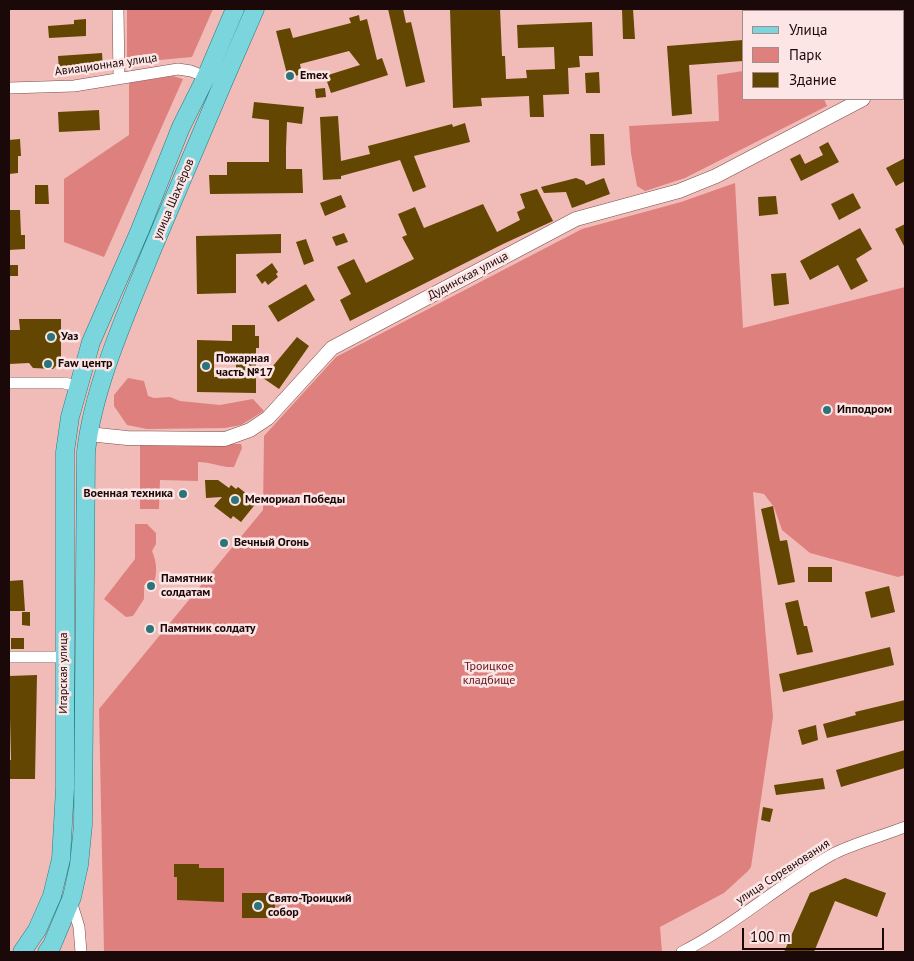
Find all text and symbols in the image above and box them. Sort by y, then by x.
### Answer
legend [742,10,904,100]
text: Улица [789,20,827,39]
text: Парк [789,45,822,64]
street label: Авиационная улица [54,51,158,79]
place label: Emex [300,69,328,83]
marker: Emex [284,70,296,82]
text: Здание [789,70,837,89]
street label: улица Шахтёров [151,157,197,241]
street label: Дудинская улица [425,249,511,303]
place label: Уаз [61,330,78,344]
marker: Уаз [45,331,57,343]
place label: Пожарная часть №17 [216,352,273,380]
place label: Faw центр [58,357,112,371]
marker: Faw центр [42,358,54,370]
marker: Пожарная часть №17 [200,360,212,372]
place label: Ипподром [837,403,892,417]
marker: Ипподром [821,404,833,416]
place label: Военная техника [83,487,173,501]
marker: Военная техника [177,488,189,500]
place label: Мемориал Победы [245,493,345,507]
marker: Мемориал Победы [229,494,241,506]
place label: Вечный Огонь [234,536,309,550]
marker: Вечный Огонь [218,537,230,549]
place label: Памятник солдатам [161,572,213,600]
marker: Памятник солдатам [145,580,157,592]
place label: Памятник солдату [160,622,255,636]
marker: Памятник солдату [144,623,156,635]
street label: Игарская улица [57,632,71,714]
park label: Троицкое кладбище [463,660,515,688]
street label: улица Соревнования [733,836,833,908]
place label: Свято-Троицкий собор [268,892,351,920]
marker: Свято-Троицкий собор [252,900,264,912]
scale bar [744,918,886,950]
text: 100 m [750,927,791,946]

